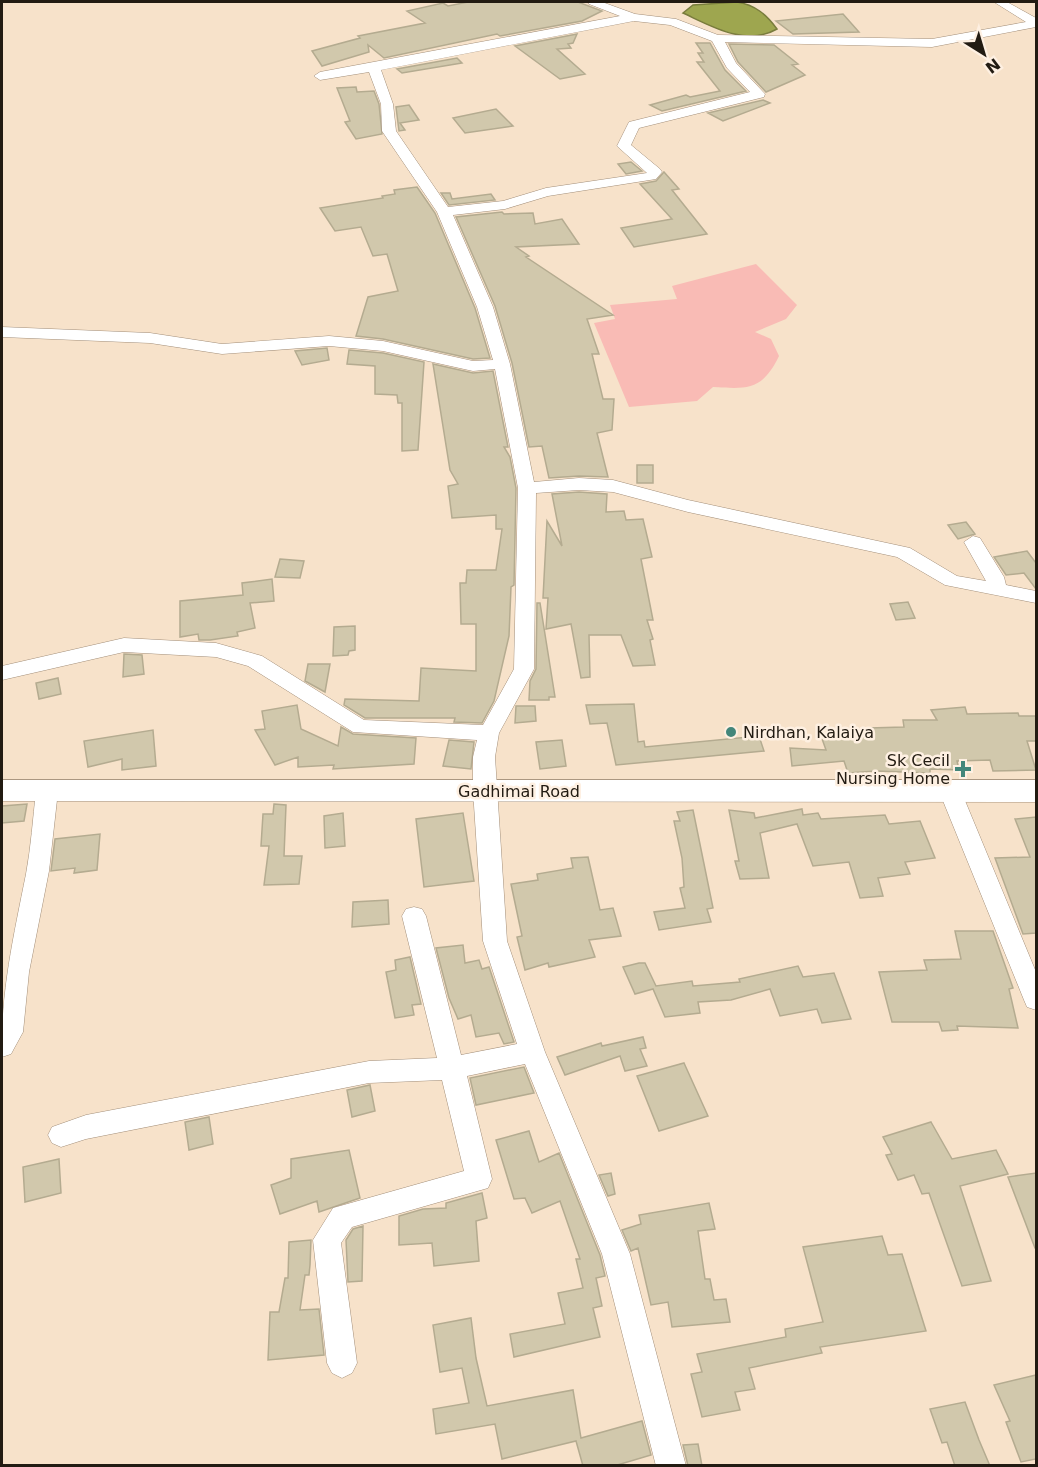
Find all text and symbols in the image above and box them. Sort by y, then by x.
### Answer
north arrow [954,24,1014,84]
text: N [982,54,1004,77]
place label: Nirdhan, Kalaiya [743,723,874,742]
marker: Nirdhan, Kalaiya [724,725,738,739]
place label: Sk Cecil Nursing Home [836,751,950,788]
marker: Sk Cecil Nursing Home [954,760,972,778]
street label: Gadhimai Road [458,782,580,801]

